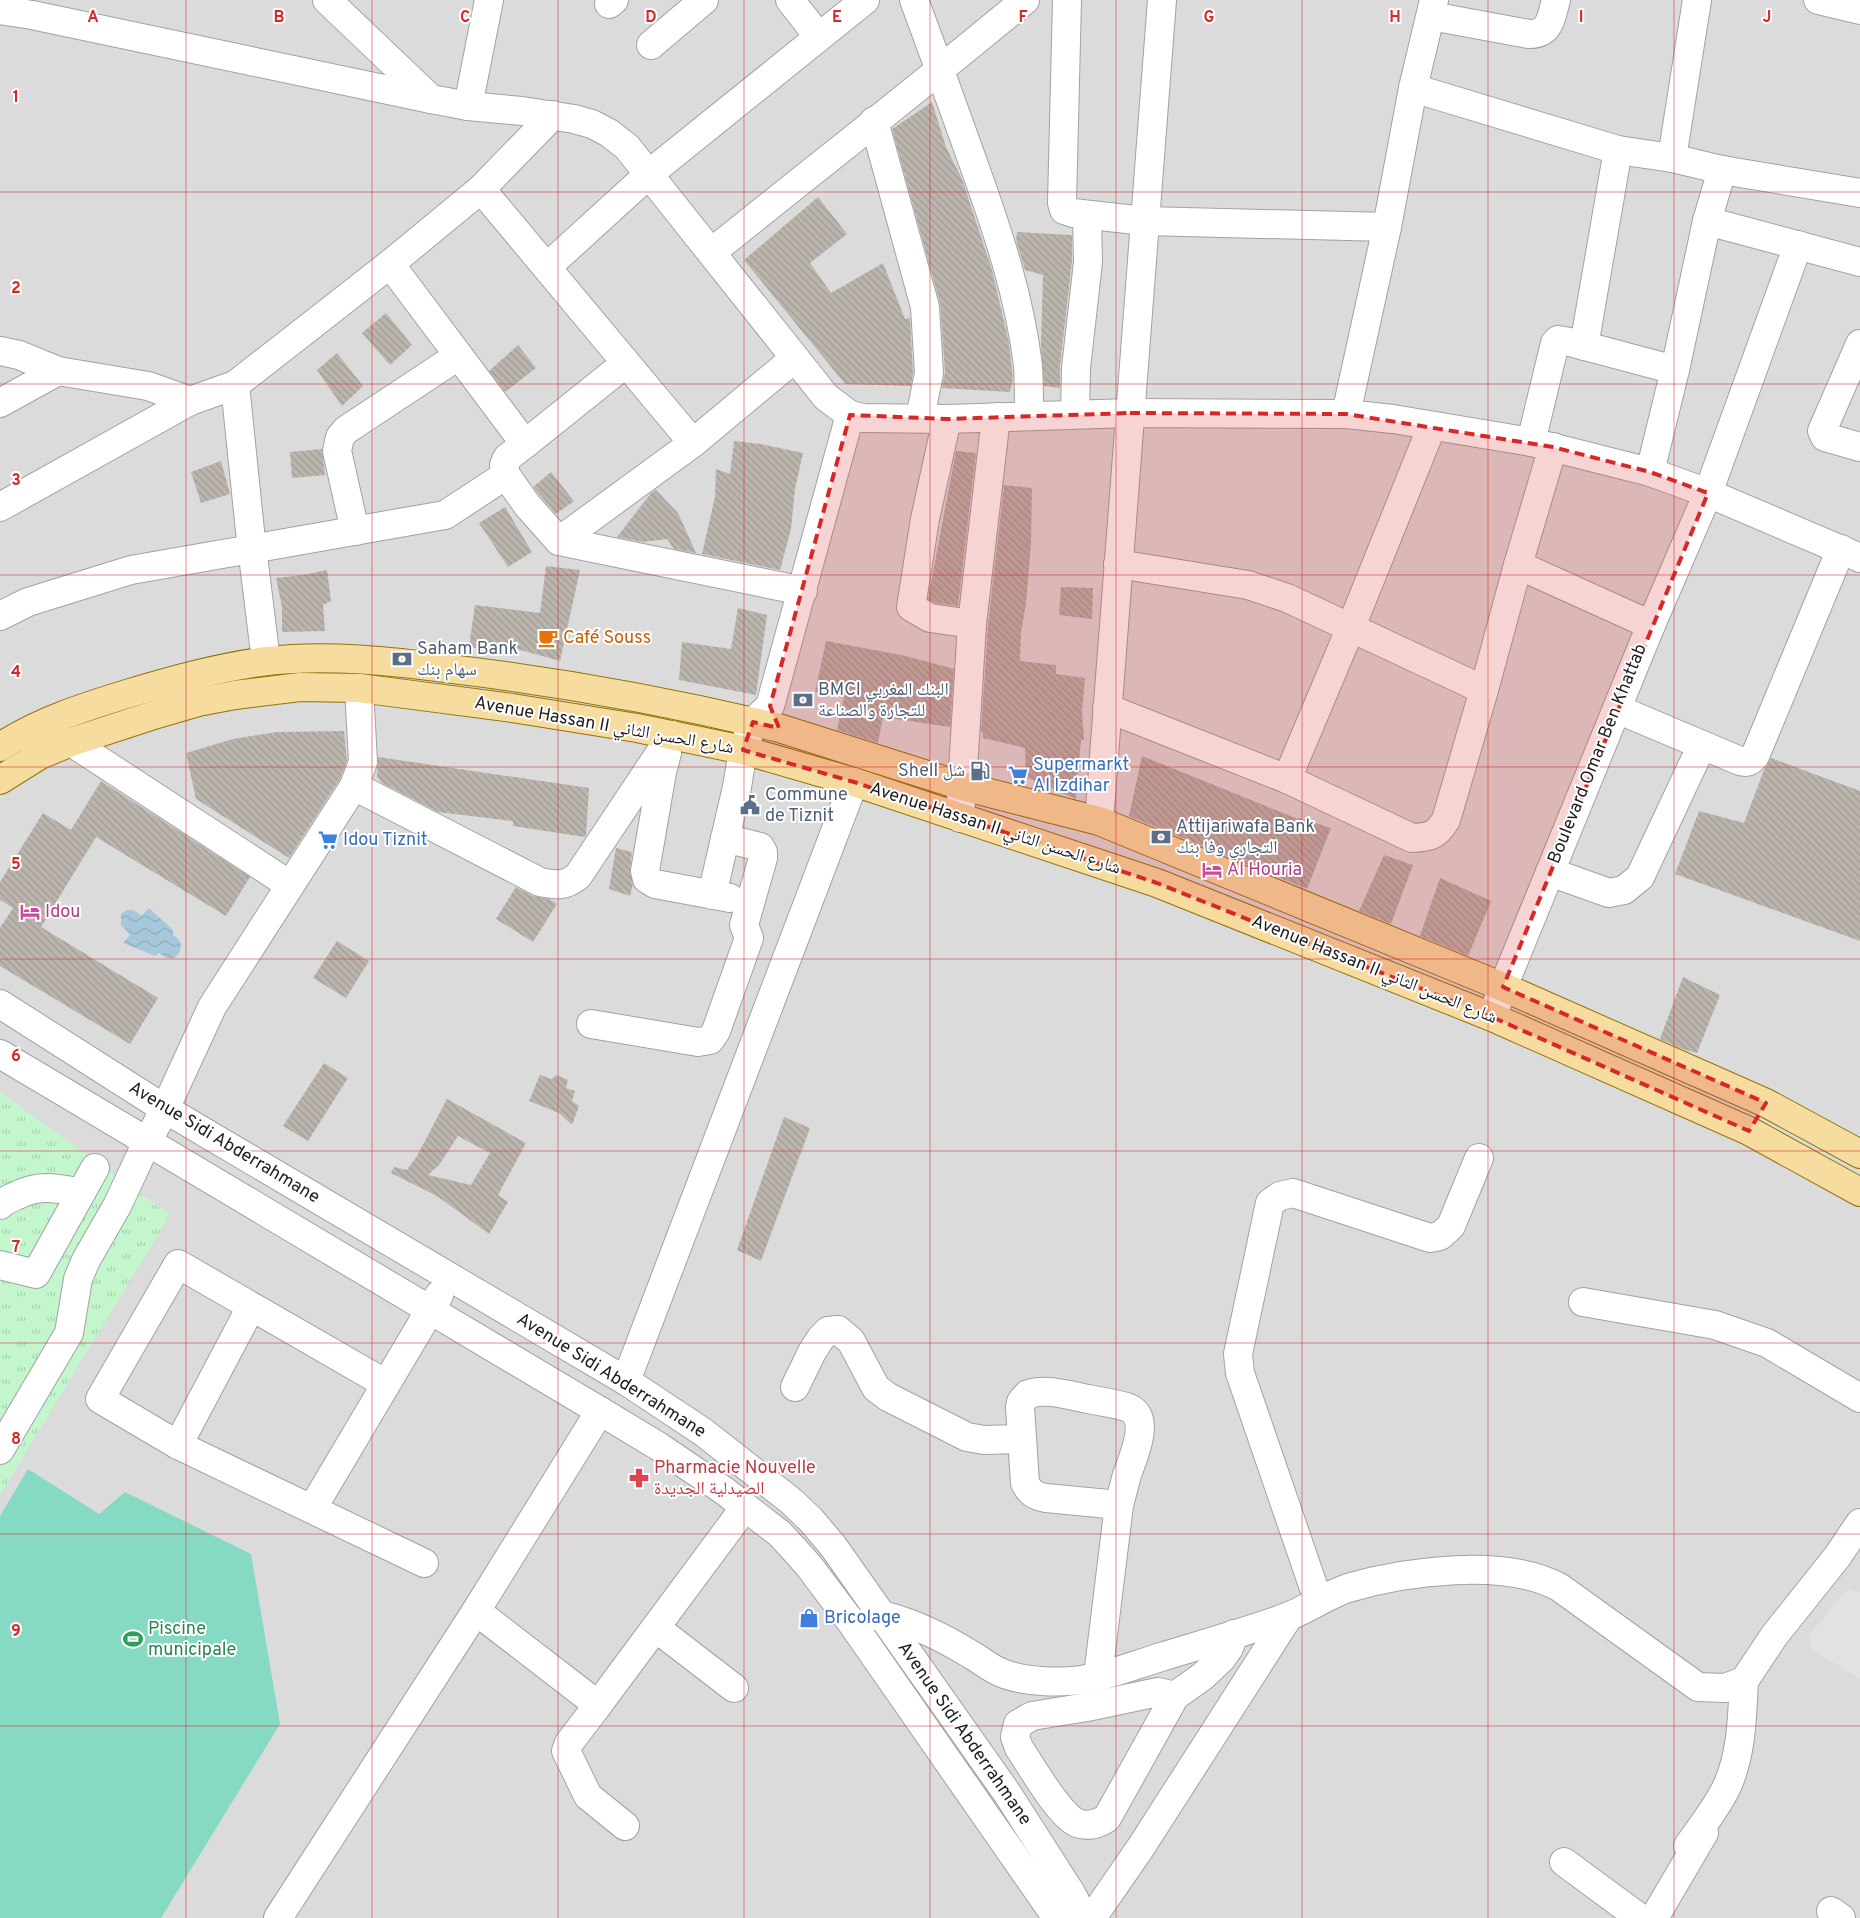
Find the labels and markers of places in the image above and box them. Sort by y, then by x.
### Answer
cafe icon: Café Souss [537,627,559,649]
place label: Café Souss [563,627,651,650]
place label: Saham Bank سهام بنك [417,638,518,682]
bank icon: Saham Bank سهام بنك [391,648,413,670]
place label: BMCI البنك المغربي للتجارة والصناعة [818,679,949,723]
bank icon: BMCI البنك المغربي للتجارة والصناعة [792,689,814,711]
place label: Supermarkt Al Izdihar [1033,754,1129,798]
place label: Shell شل [898,760,965,783]
fuel station icon: Shell شل [969,760,991,782]
supermarket icon: Supermarkt Al Izdihar [1007,764,1029,786]
place label: Commune de Tiznit [765,784,848,828]
public building icon: Commune de Tiznit [739,794,761,816]
place label: Attijariwafa Bank التجاري وفا بنك [1176,816,1315,861]
bank icon: Attijariwafa Bank التجاري وفا بنك [1150,826,1172,848]
supermarket icon: Idou Tiznit [317,829,339,851]
place label: Idou Tiznit [343,829,428,852]
hotel icon: Al Houria [1201,859,1223,881]
place label: Al Houria [1227,859,1302,882]
hotel icon: Idou [19,901,41,923]
place label: Idou [45,901,80,924]
place label: Pharmacie Nouvelle الصيدلية الجديدة [654,1457,816,1501]
pharmacy icon: Pharmacie Nouvelle الصيدلية الجديدة [628,1467,650,1489]
shop icon: Bricolage [798,1607,820,1629]
place label: Bricolage [824,1607,901,1630]
place label: Piscine municipale [148,1618,236,1662]
sports icon: Piscine municipale [122,1628,144,1650]

